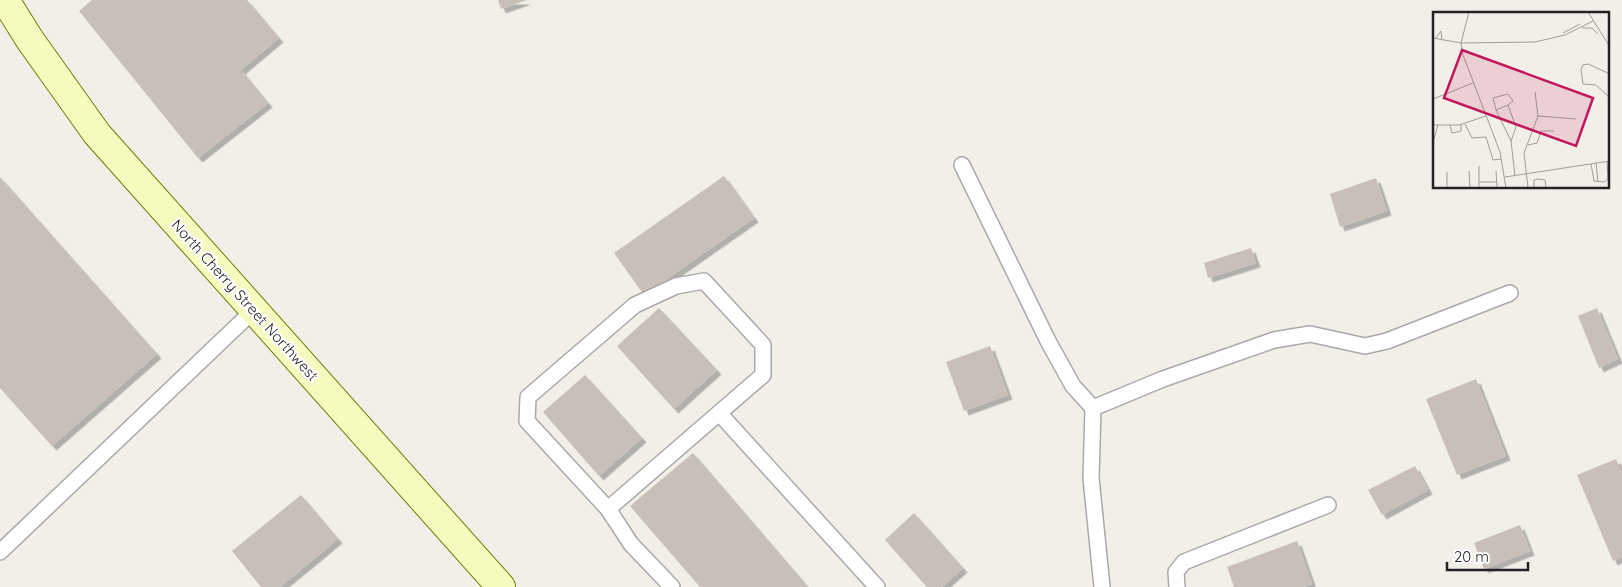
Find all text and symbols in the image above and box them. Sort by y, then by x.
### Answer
inset map [1433,12,1610,189]
street label: North Cherry Street Northwest [167,215,323,385]
scale bar [1447,540,1528,572]
text: 20 m [1454,547,1489,566]

